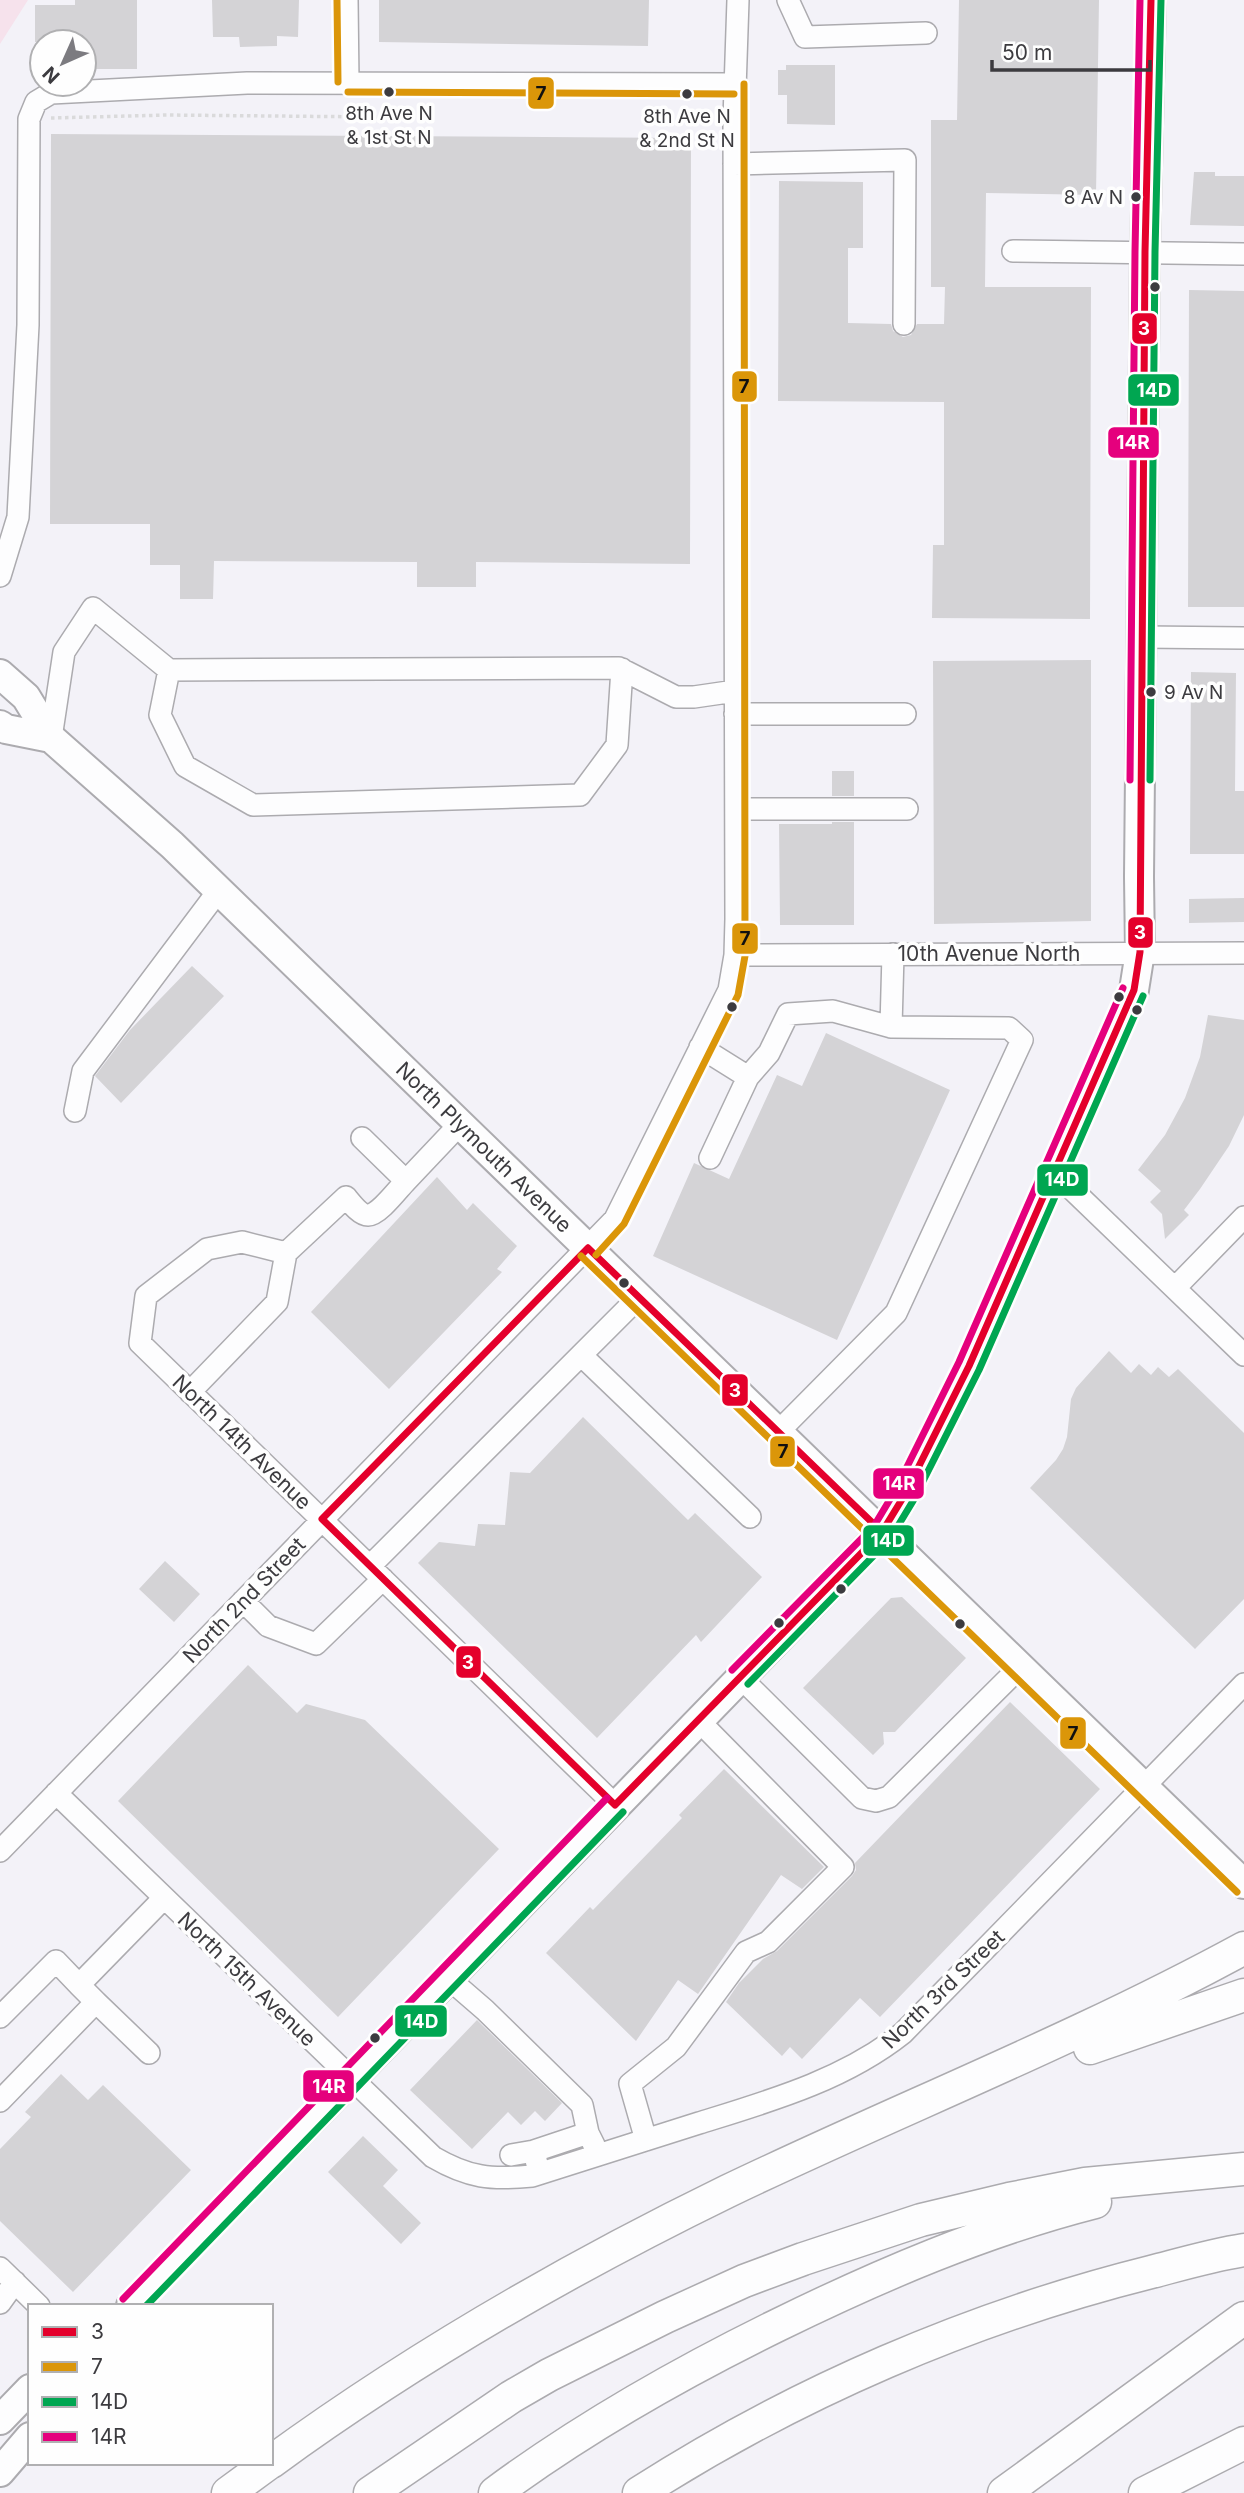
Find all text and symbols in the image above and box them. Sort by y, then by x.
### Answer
north arrow [28,28,98,98]
scale bar [992,28,1150,72]
text: 50 m [1002,40,1052,65]
text: N [38,61,65,88]
line badge: 7 [527,76,555,110]
text: 7 [535,82,547,105]
marker: 8th Ave N & 1st St N [382,85,396,99]
marker: 8th Ave N & 2nd St N [680,87,694,101]
place label: 8th Ave N & 1st St N [345,102,433,149]
place label: 8th Ave N & 2nd St N [639,105,735,152]
place label: 8 Av N [1064,186,1123,209]
marker: 8 Av N [1129,190,1143,204]
unlabelled marker [1148,280,1162,294]
line badge: 3 [1131,312,1158,345]
text: 3 [1138,317,1150,340]
line badge: 7 [731,370,758,403]
line badge: 14D [1127,373,1180,407]
text: 7 [738,375,750,398]
text: 14D [1137,379,1171,402]
line badge: 14R [1107,426,1160,459]
text: 14R [1116,431,1150,454]
place label: 9 Av N [1164,681,1223,704]
marker: 9 Av N [1144,685,1158,699]
line badge: 3 [1127,916,1154,949]
text: 3 [1134,921,1146,944]
line badge: 7 [731,922,759,955]
text: 7 [739,927,751,950]
street label: 10th Avenue North [898,941,1080,966]
unlabelled marker [1112,990,1126,1004]
unlabelled marker [725,1000,739,1014]
unlabelled marker [1130,1003,1144,1017]
street label: North Plymouth Avenue [391,1057,577,1237]
line badge: 14D [1036,1163,1089,1197]
text: 14D [1045,1168,1079,1191]
unlabelled marker [617,1276,631,1290]
street label: North 14th Avenue [168,1369,316,1515]
line badge: 3 [721,1373,749,1407]
text: 3 [729,1379,741,1402]
line badge: 7 [769,1435,796,1468]
text: 7 [777,1440,789,1463]
line badge: 14R [872,1467,925,1500]
text: 14R [882,1472,916,1495]
line badge: 14D [862,1524,915,1557]
text: 14D [871,1529,905,1552]
street label: North 2nd Street [178,1532,310,1668]
unlabelled marker [834,1582,848,1596]
unlabelled marker [772,1616,786,1630]
unlabelled marker [953,1617,967,1631]
line badge: 3 [455,1645,482,1679]
text: 3 [462,1651,474,1674]
line badge: 7 [1059,1716,1087,1750]
text: 7 [1067,1722,1079,1745]
street label: North 15th Avenue [173,1907,321,2051]
street label: North 3rd Street [877,1924,1009,2054]
line badge: 14D [394,2004,448,2038]
text: 14D [404,2010,438,2033]
unlabelled marker [368,2031,382,2045]
line badge: 14R [302,2069,355,2103]
text: 14R [312,2075,346,2098]
legend [28,2304,273,2465]
text: 3 [91,2319,104,2344]
text: 7 [91,2354,103,2379]
text: 14D [91,2389,128,2414]
text: 14R [91,2424,127,2449]

